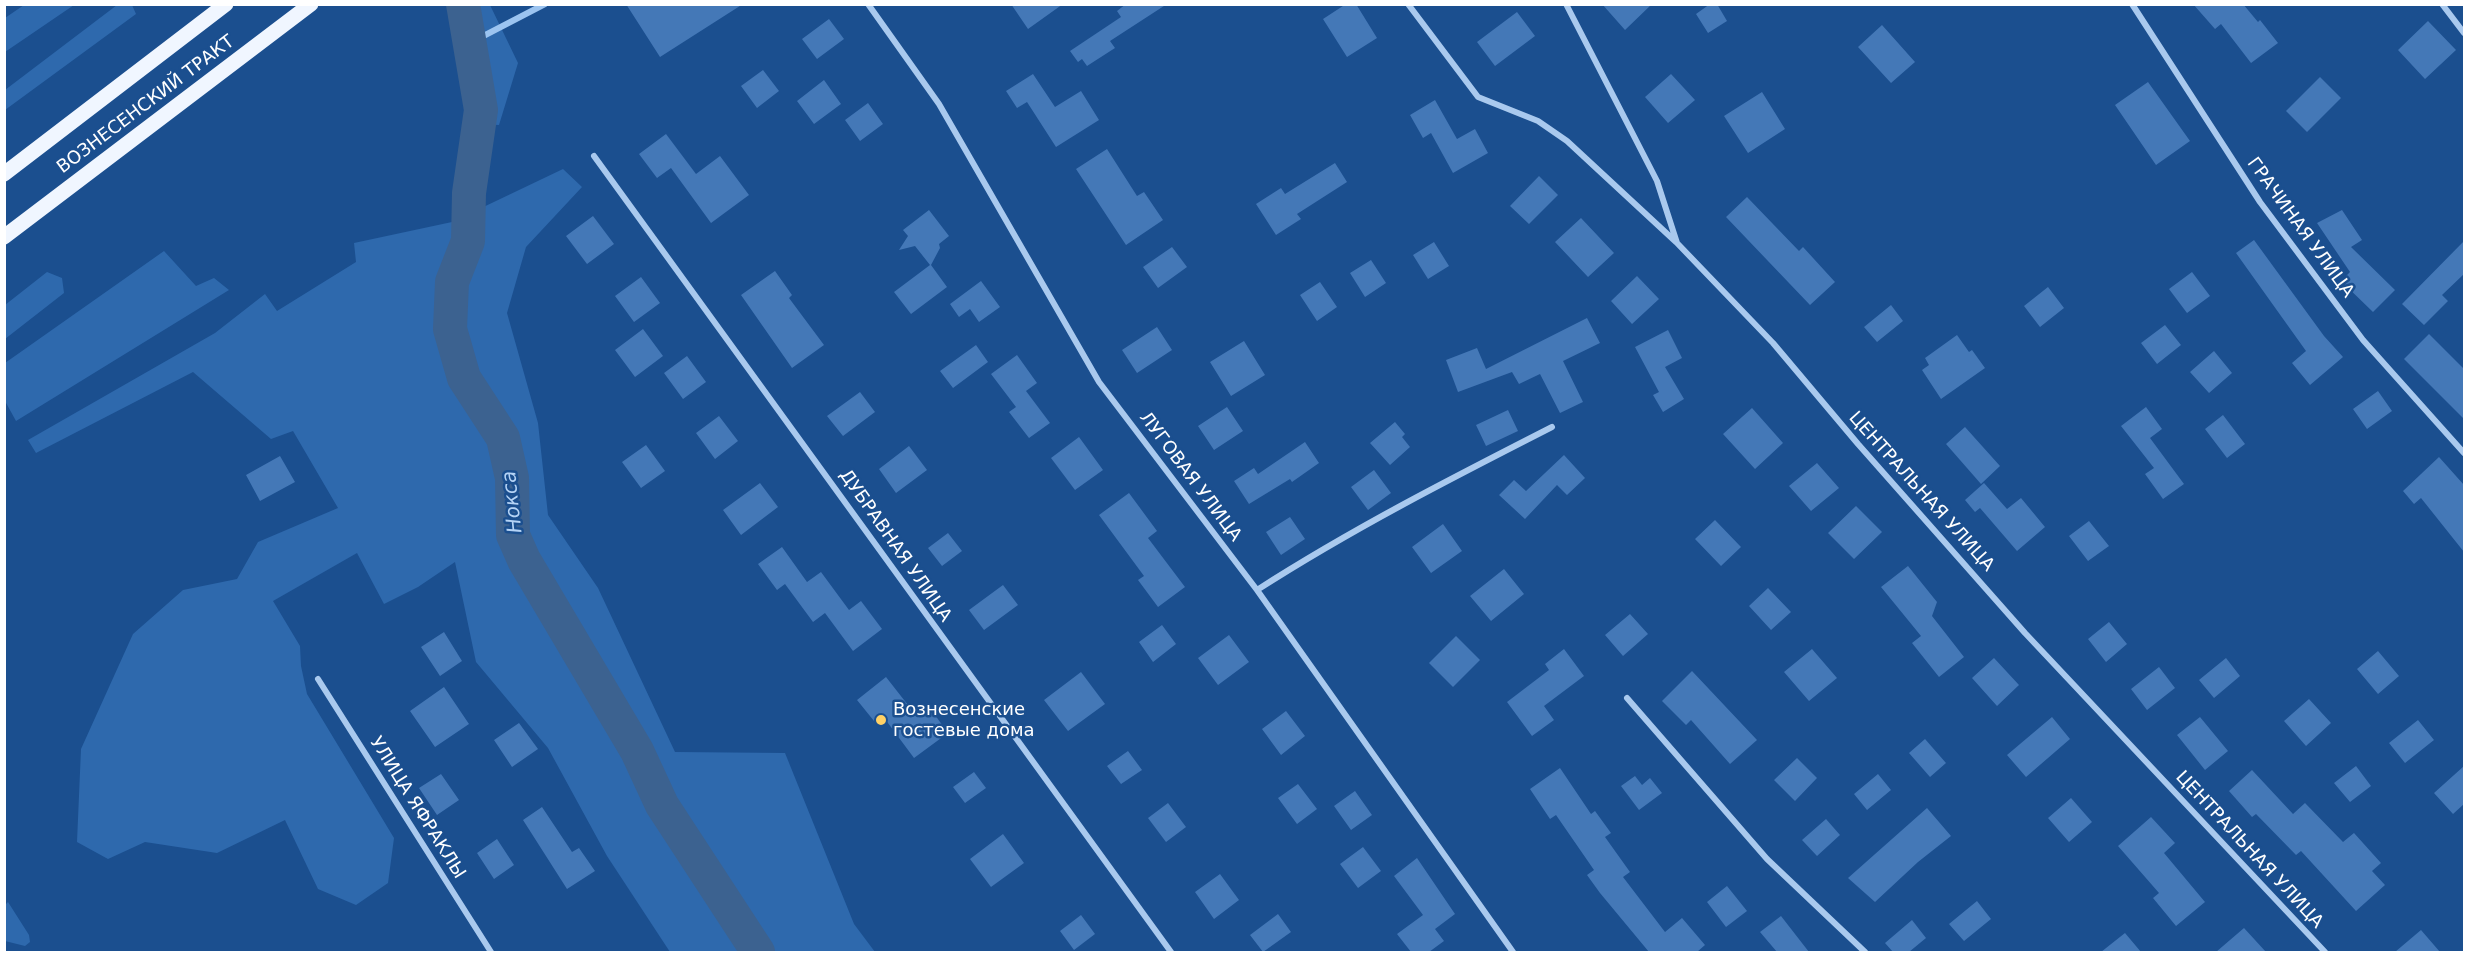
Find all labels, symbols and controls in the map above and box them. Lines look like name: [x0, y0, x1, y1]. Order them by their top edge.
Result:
street label: ВОЗНЕСЕНСКИЙ ТРАКТ: [53, 31, 239, 179]
street label: ГРАЧИНАЯ УЛИЦА: [2242, 154, 2358, 302]
street label: ЛУГОВАЯ УЛИЦА: [1134, 408, 1246, 546]
street label: ЦЕНТРАЛЬНАЯ УЛИЦА: [1844, 408, 1998, 576]
street label: ДУБРАВНАЯ УЛИЦА: [834, 466, 956, 626]
water label: Нокса: [498, 470, 528, 534]
place label: Вознесенские гостевые дома: [893, 699, 1035, 742]
marker: Вознесенские гостевые дома: [874, 713, 888, 727]
street label: УЛИЦА ЯФРАКЛЫ: [365, 733, 469, 883]
street label: ЦЕНТРАЛЬНАЯ УЛИЦА: [2170, 767, 2328, 933]

